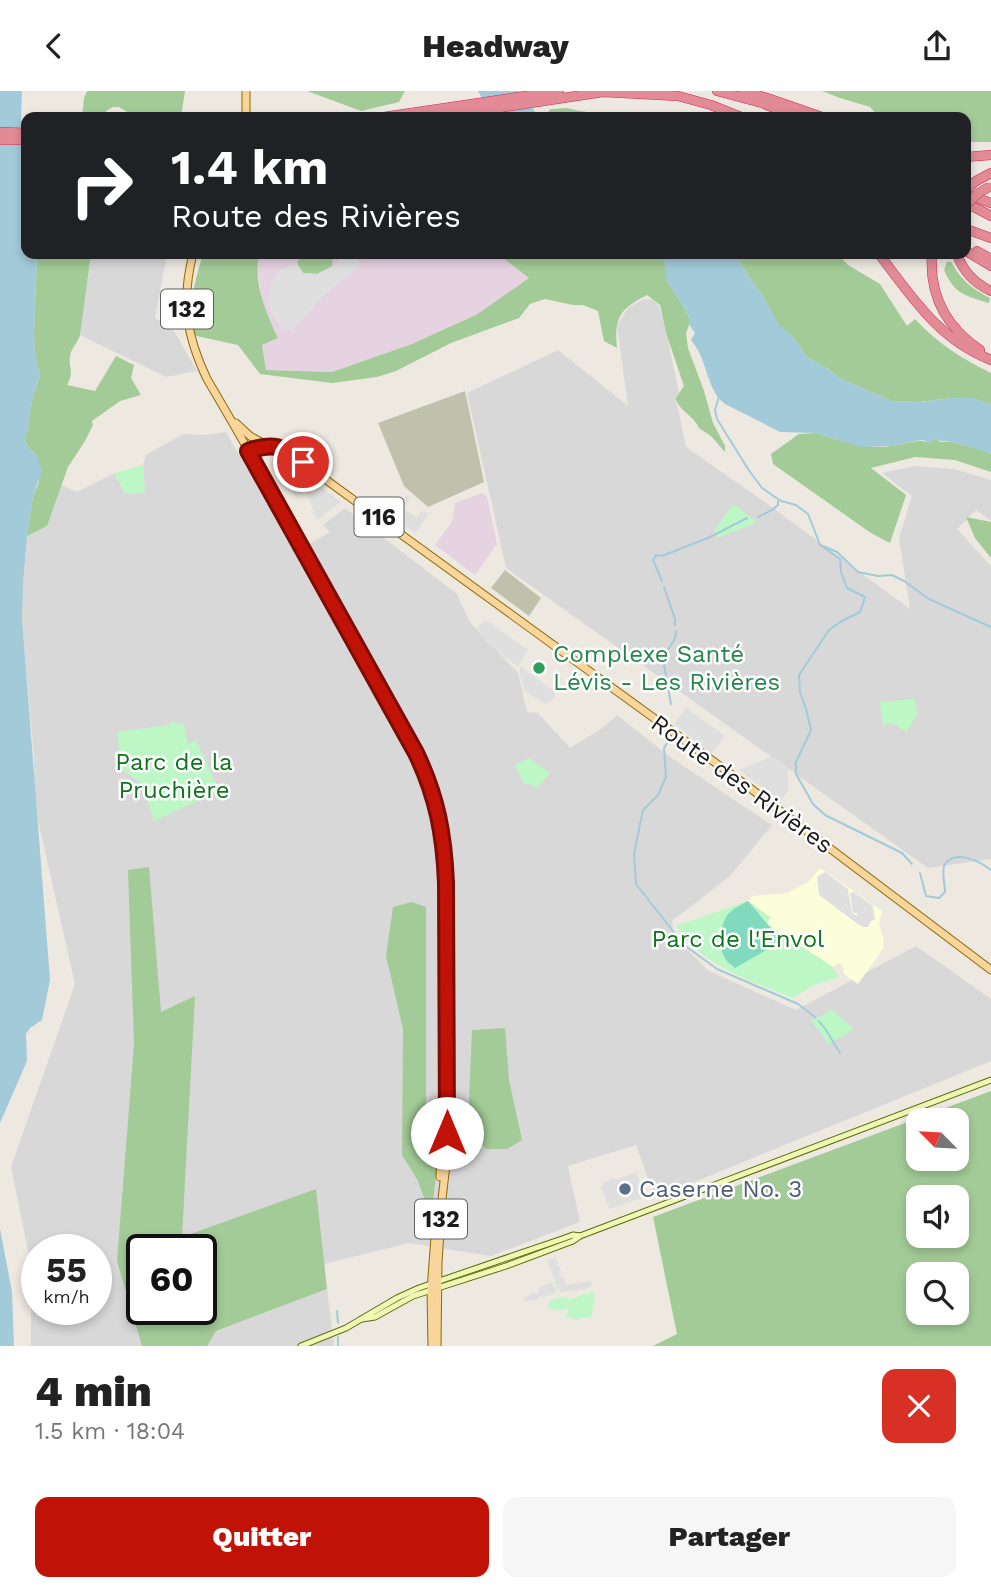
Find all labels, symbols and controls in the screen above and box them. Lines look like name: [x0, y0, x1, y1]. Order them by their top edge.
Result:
icon: back: [35, 27, 73, 65]
text: Headway: [422, 27, 569, 65]
icon: share: [918, 27, 956, 65]
text: 1.4 km: [171, 138, 328, 196]
icon: right: [56, 140, 147, 231]
text: Route des Rivières: [171, 197, 461, 235]
road number: 132: [161, 289, 213, 329]
pin: [273, 432, 333, 492]
icon: arrive: [284, 443, 322, 481]
road number: 116: [354, 497, 404, 537]
place label: Complexe Santé Lévis - Les Rivières: [553, 640, 780, 696]
marker: Complexe Santé Lévis - Les Rivières: [531, 660, 547, 676]
street label: Route des Rivières: [646, 709, 838, 859]
park label: Parc de la Pruchière: [115, 748, 233, 804]
park label: Parc de l'Envol: [652, 925, 825, 953]
position arrow: [410, 1096, 484, 1170]
north arrow: [906, 1108, 970, 1171]
map controls: [906, 1108, 969, 1325]
place label: Caserne No. 3: [639, 1175, 802, 1203]
marker: Caserne No. 3: [617, 1181, 633, 1197]
button: sound: [906, 1185, 969, 1248]
road number: 132: [415, 1199, 467, 1239]
speed limit sign: 60: [126, 1234, 217, 1325]
text: 55: [46, 1249, 87, 1291]
button: search: [906, 1262, 969, 1325]
text: km/h: [43, 1286, 90, 1307]
text: 4 min: [35, 1367, 152, 1416]
button: close: [882, 1369, 956, 1443]
text: 1.5 km · 18:04: [35, 1418, 185, 1445]
button: Quitter: [35, 1497, 489, 1577]
button: Partager: [503, 1497, 956, 1577]

